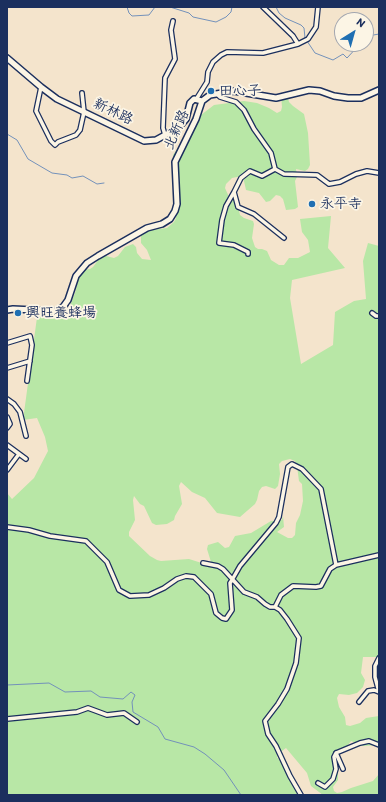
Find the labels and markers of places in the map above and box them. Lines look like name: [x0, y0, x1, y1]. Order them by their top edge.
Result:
place label: 田心子: [219, 83, 261, 99]
marker: 田心子: [206, 86, 216, 96]
place label: 永平寺: [320, 196, 362, 212]
marker: 永平寺: [307, 199, 317, 209]
place label: 興旺養蜂場: [26, 305, 96, 321]
marker: 興旺養蜂場: [13, 308, 23, 318]

